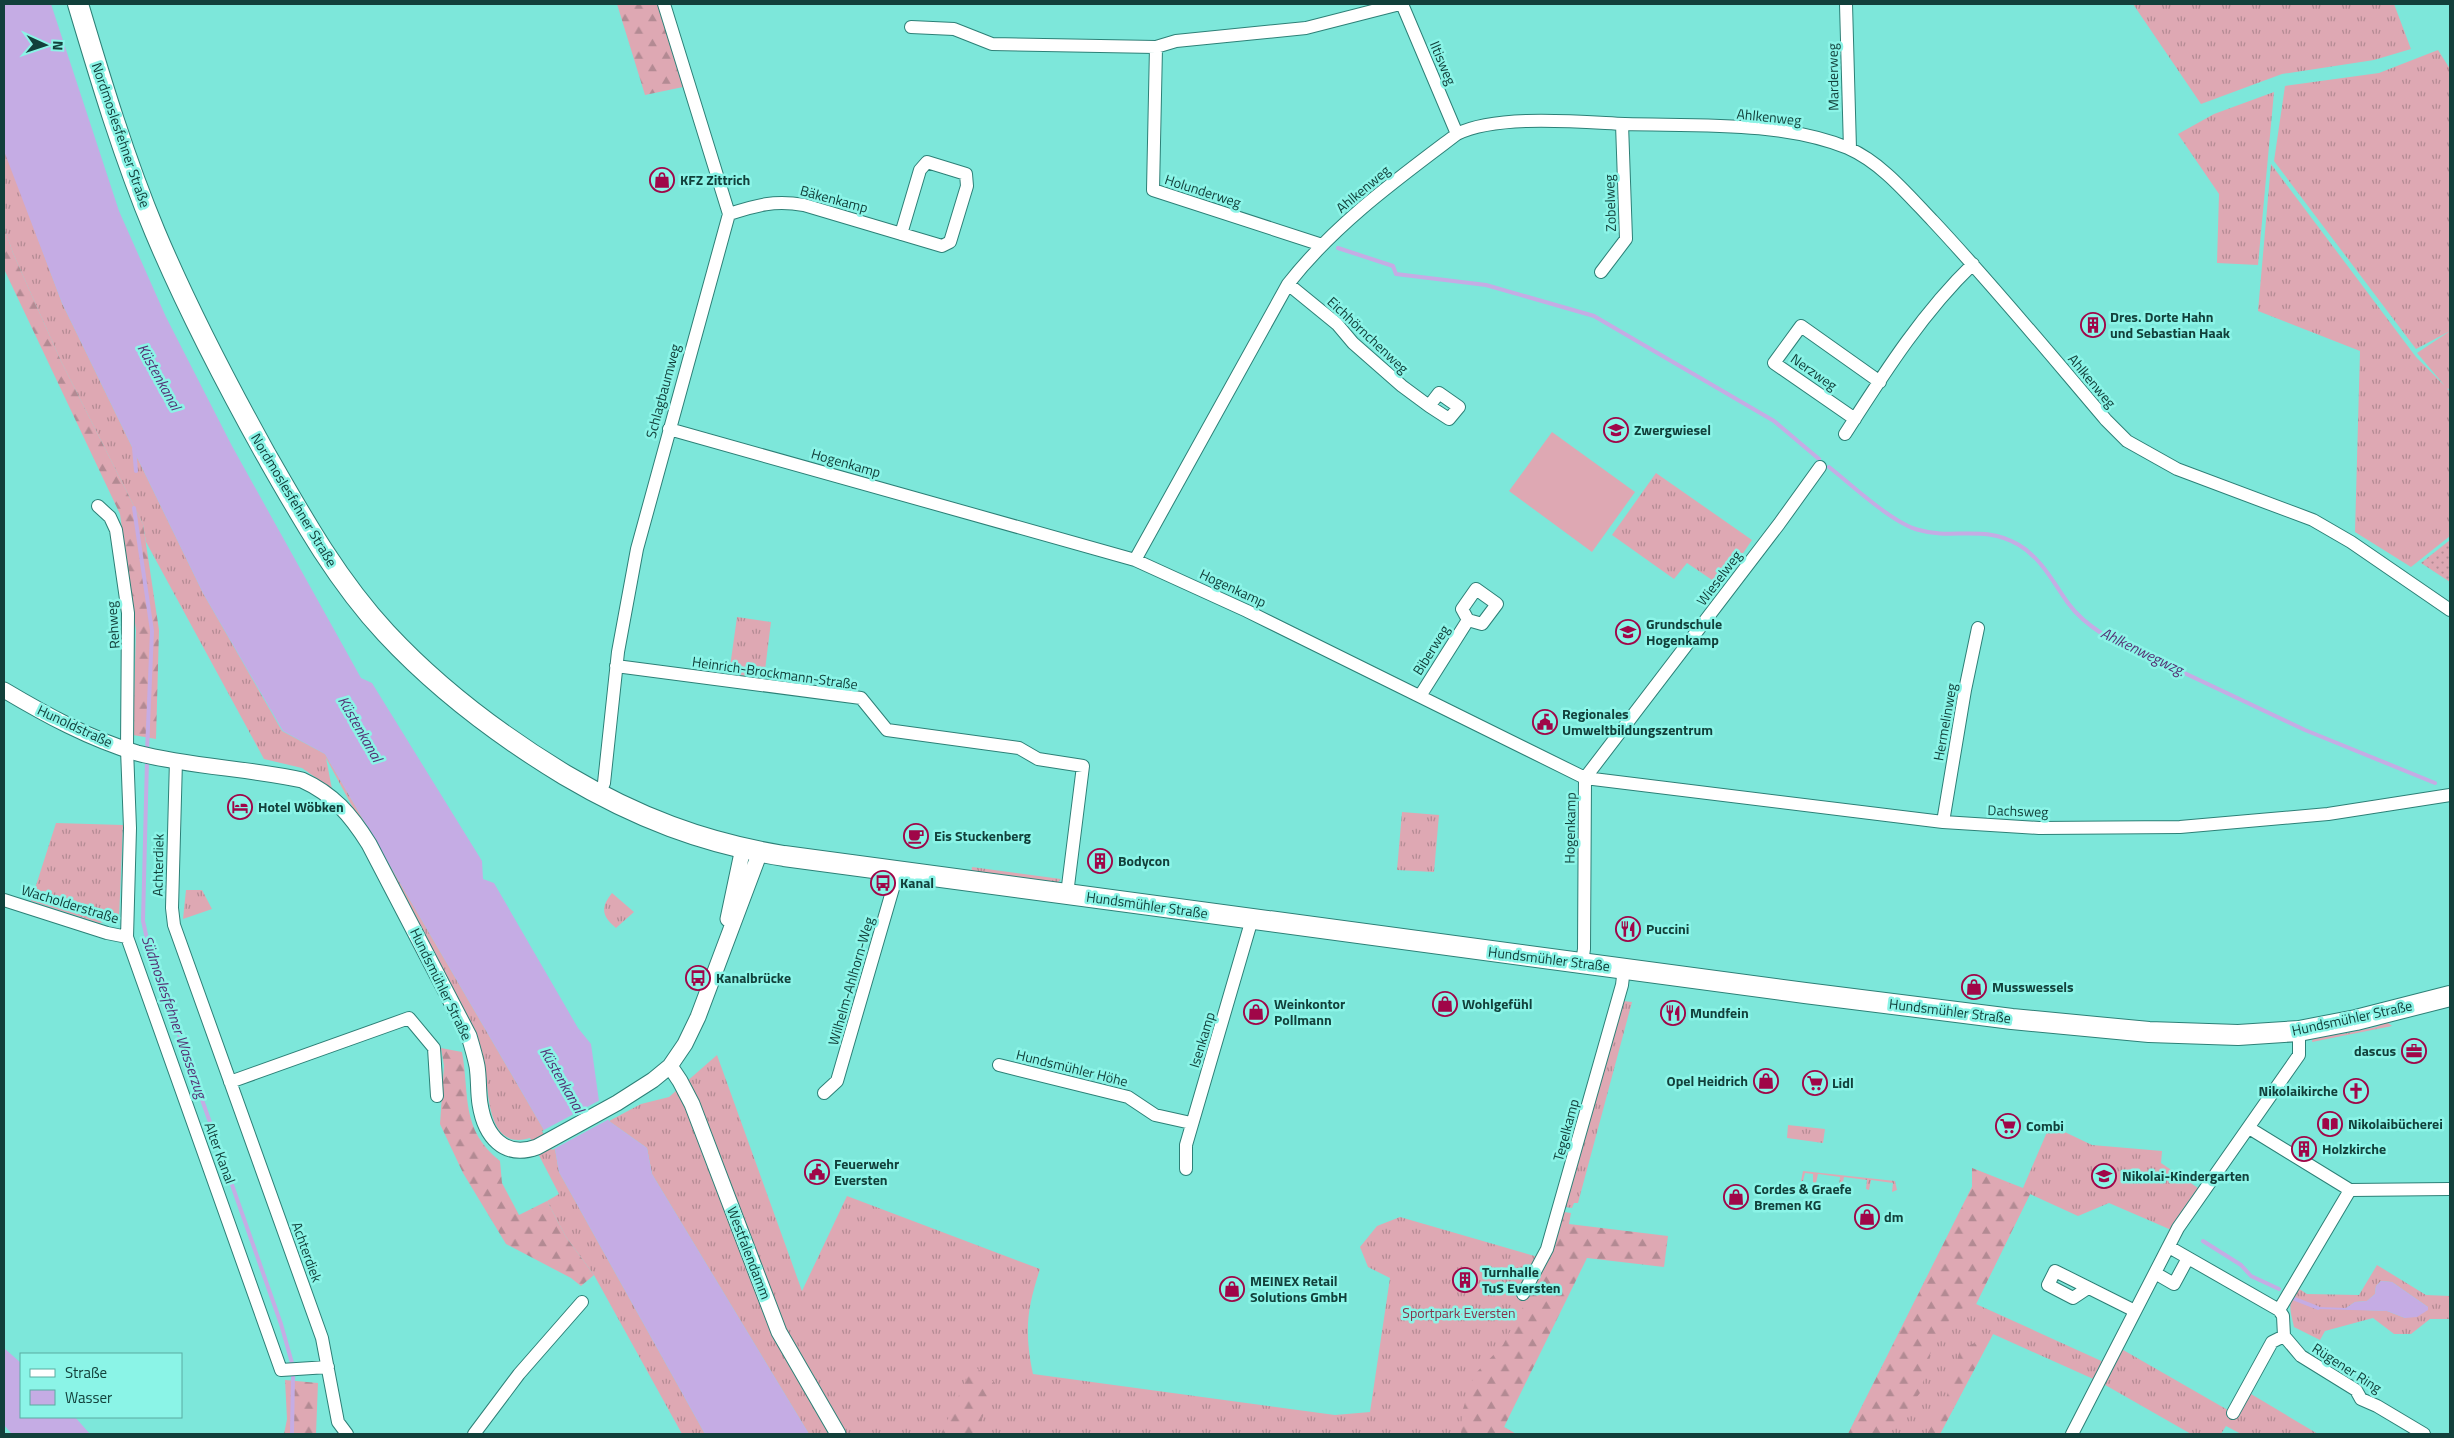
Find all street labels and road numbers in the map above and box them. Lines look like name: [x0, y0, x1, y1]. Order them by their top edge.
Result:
street label: Iltisweg: [1425, 38, 1462, 88]
street label: Marderweg: [1821, 43, 1844, 111]
street label: Nordmoslesfehner Straße: [87, 59, 156, 210]
street label: Ahlkenweg: [1736, 103, 1802, 130]
street label: Ahlkenweg: [1331, 160, 1394, 218]
street label: Holunderweg: [1162, 168, 1244, 213]
street label: Zobelweg: [1598, 174, 1621, 232]
street label: Bäkenkamp: [798, 179, 870, 218]
street label: Eichhörnchenweg: [1323, 291, 1414, 378]
street label: Schlagbaumweg: [640, 341, 685, 440]
street label: Nerzweg: [1787, 348, 1842, 395]
street label: Ahlkenweg: [2063, 349, 2121, 412]
street label: Nordmoslesfehner Straße: [246, 429, 343, 570]
street label: Hogenkamp: [809, 443, 883, 482]
street label: Wieselweg: [1691, 546, 1746, 610]
street label: Hogenkamp: [1196, 563, 1270, 612]
street label: Rehweg: [100, 600, 125, 650]
street label: Biberweg: [1407, 620, 1454, 679]
street label: Heinrich-Brockmann-Straße: [691, 650, 859, 695]
street label: Hermelinweg: [1927, 681, 1962, 762]
street label: Hunoldstraße: [34, 699, 116, 752]
street label: Hogenkamp: [1558, 792, 1581, 864]
street label: Dachsweg: [1987, 799, 2049, 822]
street label: Achterdiek: [146, 833, 169, 897]
street label: Wacholderstraße: [19, 879, 122, 928]
street label: Hundsmühler Straße: [1085, 886, 1209, 923]
street label: Wilhelm-Ahlhorn-Weg: [822, 914, 879, 1048]
street label: Hundsmühler Straße: [405, 924, 478, 1043]
street label: Hundsmühler Straße: [1487, 941, 1611, 976]
street label: Hundsmühler Straße: [1888, 993, 2012, 1028]
street label: Hundsmühler Straße: [2290, 995, 2414, 1041]
street label: Isenkamp: [1183, 1009, 1220, 1070]
street label: Hundsmühler Höhe: [1014, 1043, 1130, 1092]
street label: Tegelkamp: [1547, 1097, 1584, 1163]
street label: Alter Kanal: [200, 1119, 241, 1187]
street label: Westfalendamm: [722, 1203, 777, 1302]
street label: Achterdiek: [287, 1219, 328, 1285]
street label: Rügener Ring: [2308, 1337, 2386, 1398]

